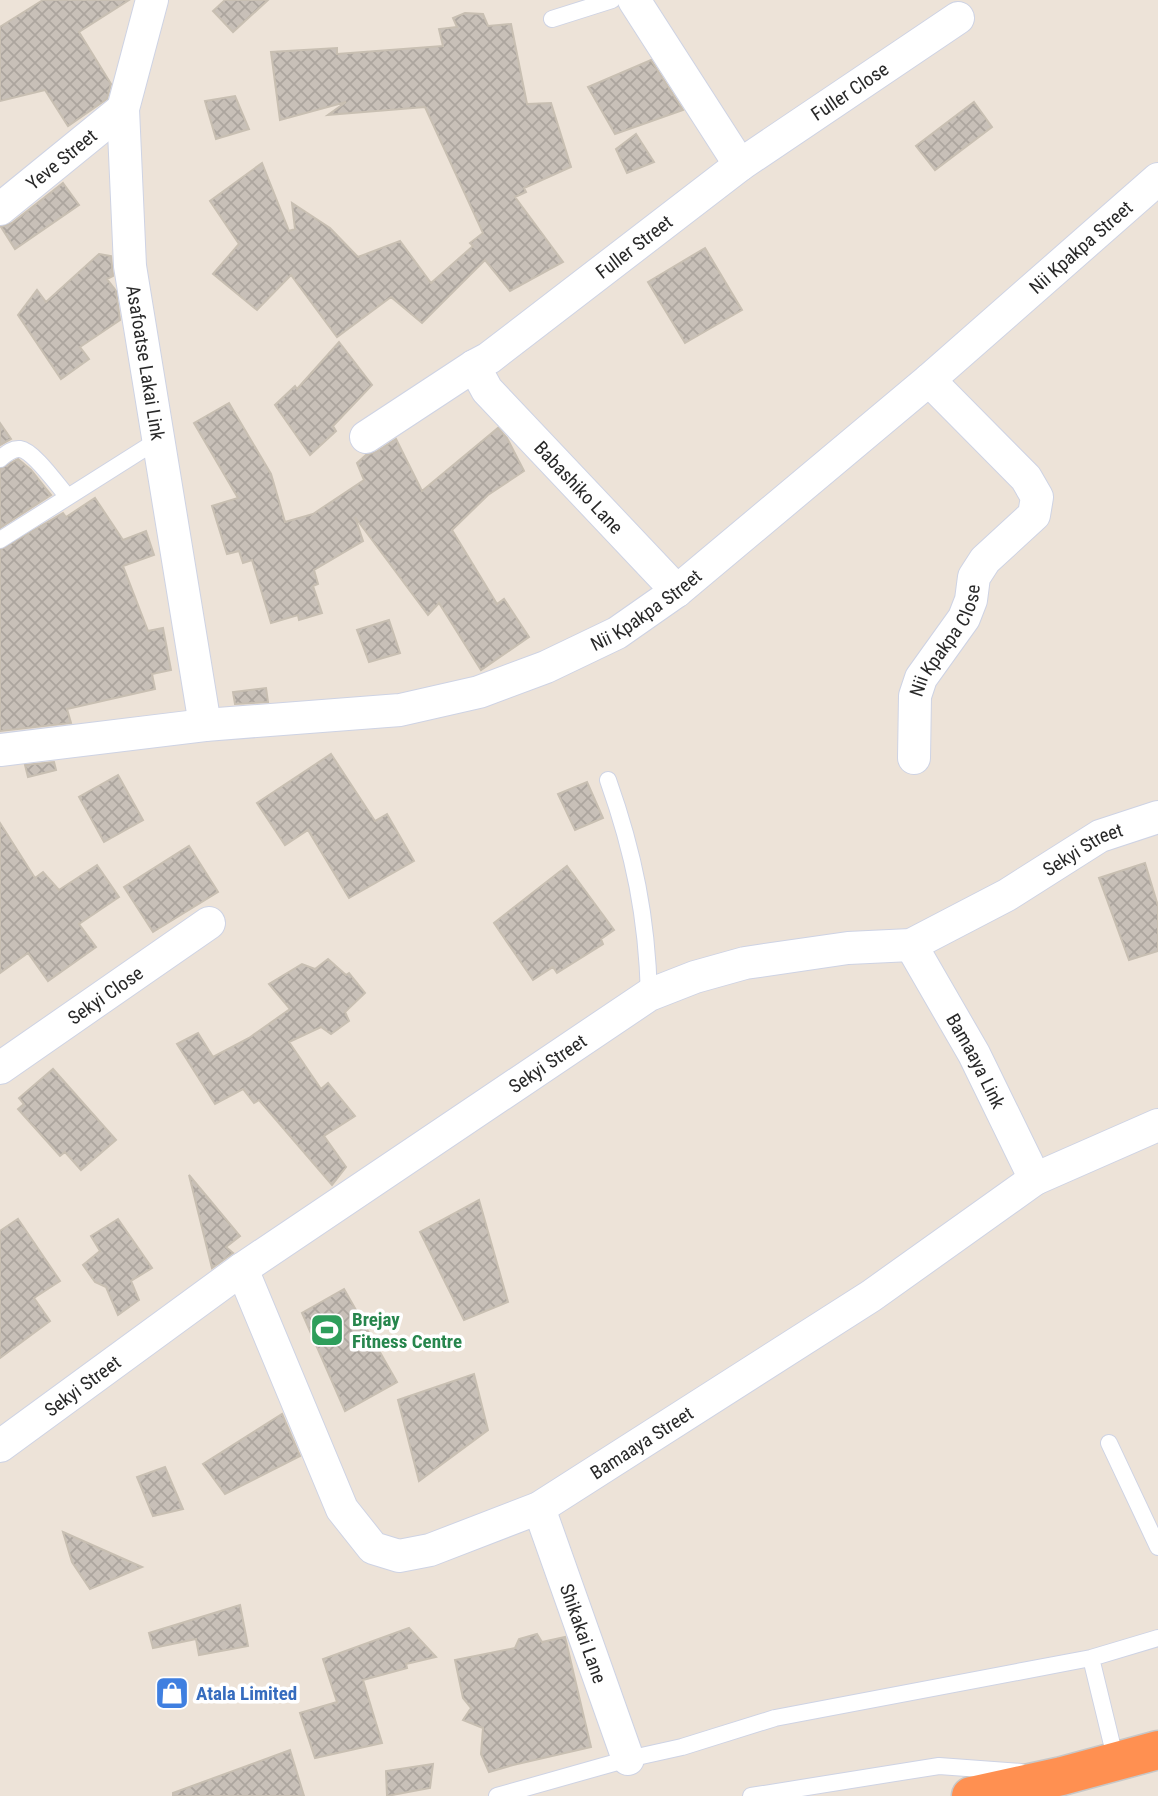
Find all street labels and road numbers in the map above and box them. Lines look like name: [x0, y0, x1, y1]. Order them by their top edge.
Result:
street label: Fuller Close: [807, 57, 893, 125]
street label: Yeve Street: [21, 124, 101, 195]
street label: Nii Kpakpa Street: [1024, 196, 1137, 298]
street label: Fuller Street: [591, 210, 677, 283]
street label: Asafoatse Lakai Link: [122, 284, 170, 442]
street label: Babashiko Lane: [530, 436, 628, 538]
street label: Nii Kpakpa Street: [587, 564, 706, 656]
street label: Nii Kpakpa Close: [904, 583, 984, 699]
street label: Sekyi Street: [1038, 818, 1125, 881]
street label: Sekyi Close: [63, 961, 147, 1029]
street label: Bamaaya Link: [941, 1009, 1011, 1113]
street label: Sekyi Street: [504, 1029, 591, 1098]
street label: Sekyi Street: [40, 1350, 125, 1421]
street label: Bamaaya Street: [586, 1401, 697, 1484]
street label: Shikakai Lane: [555, 1581, 612, 1686]

